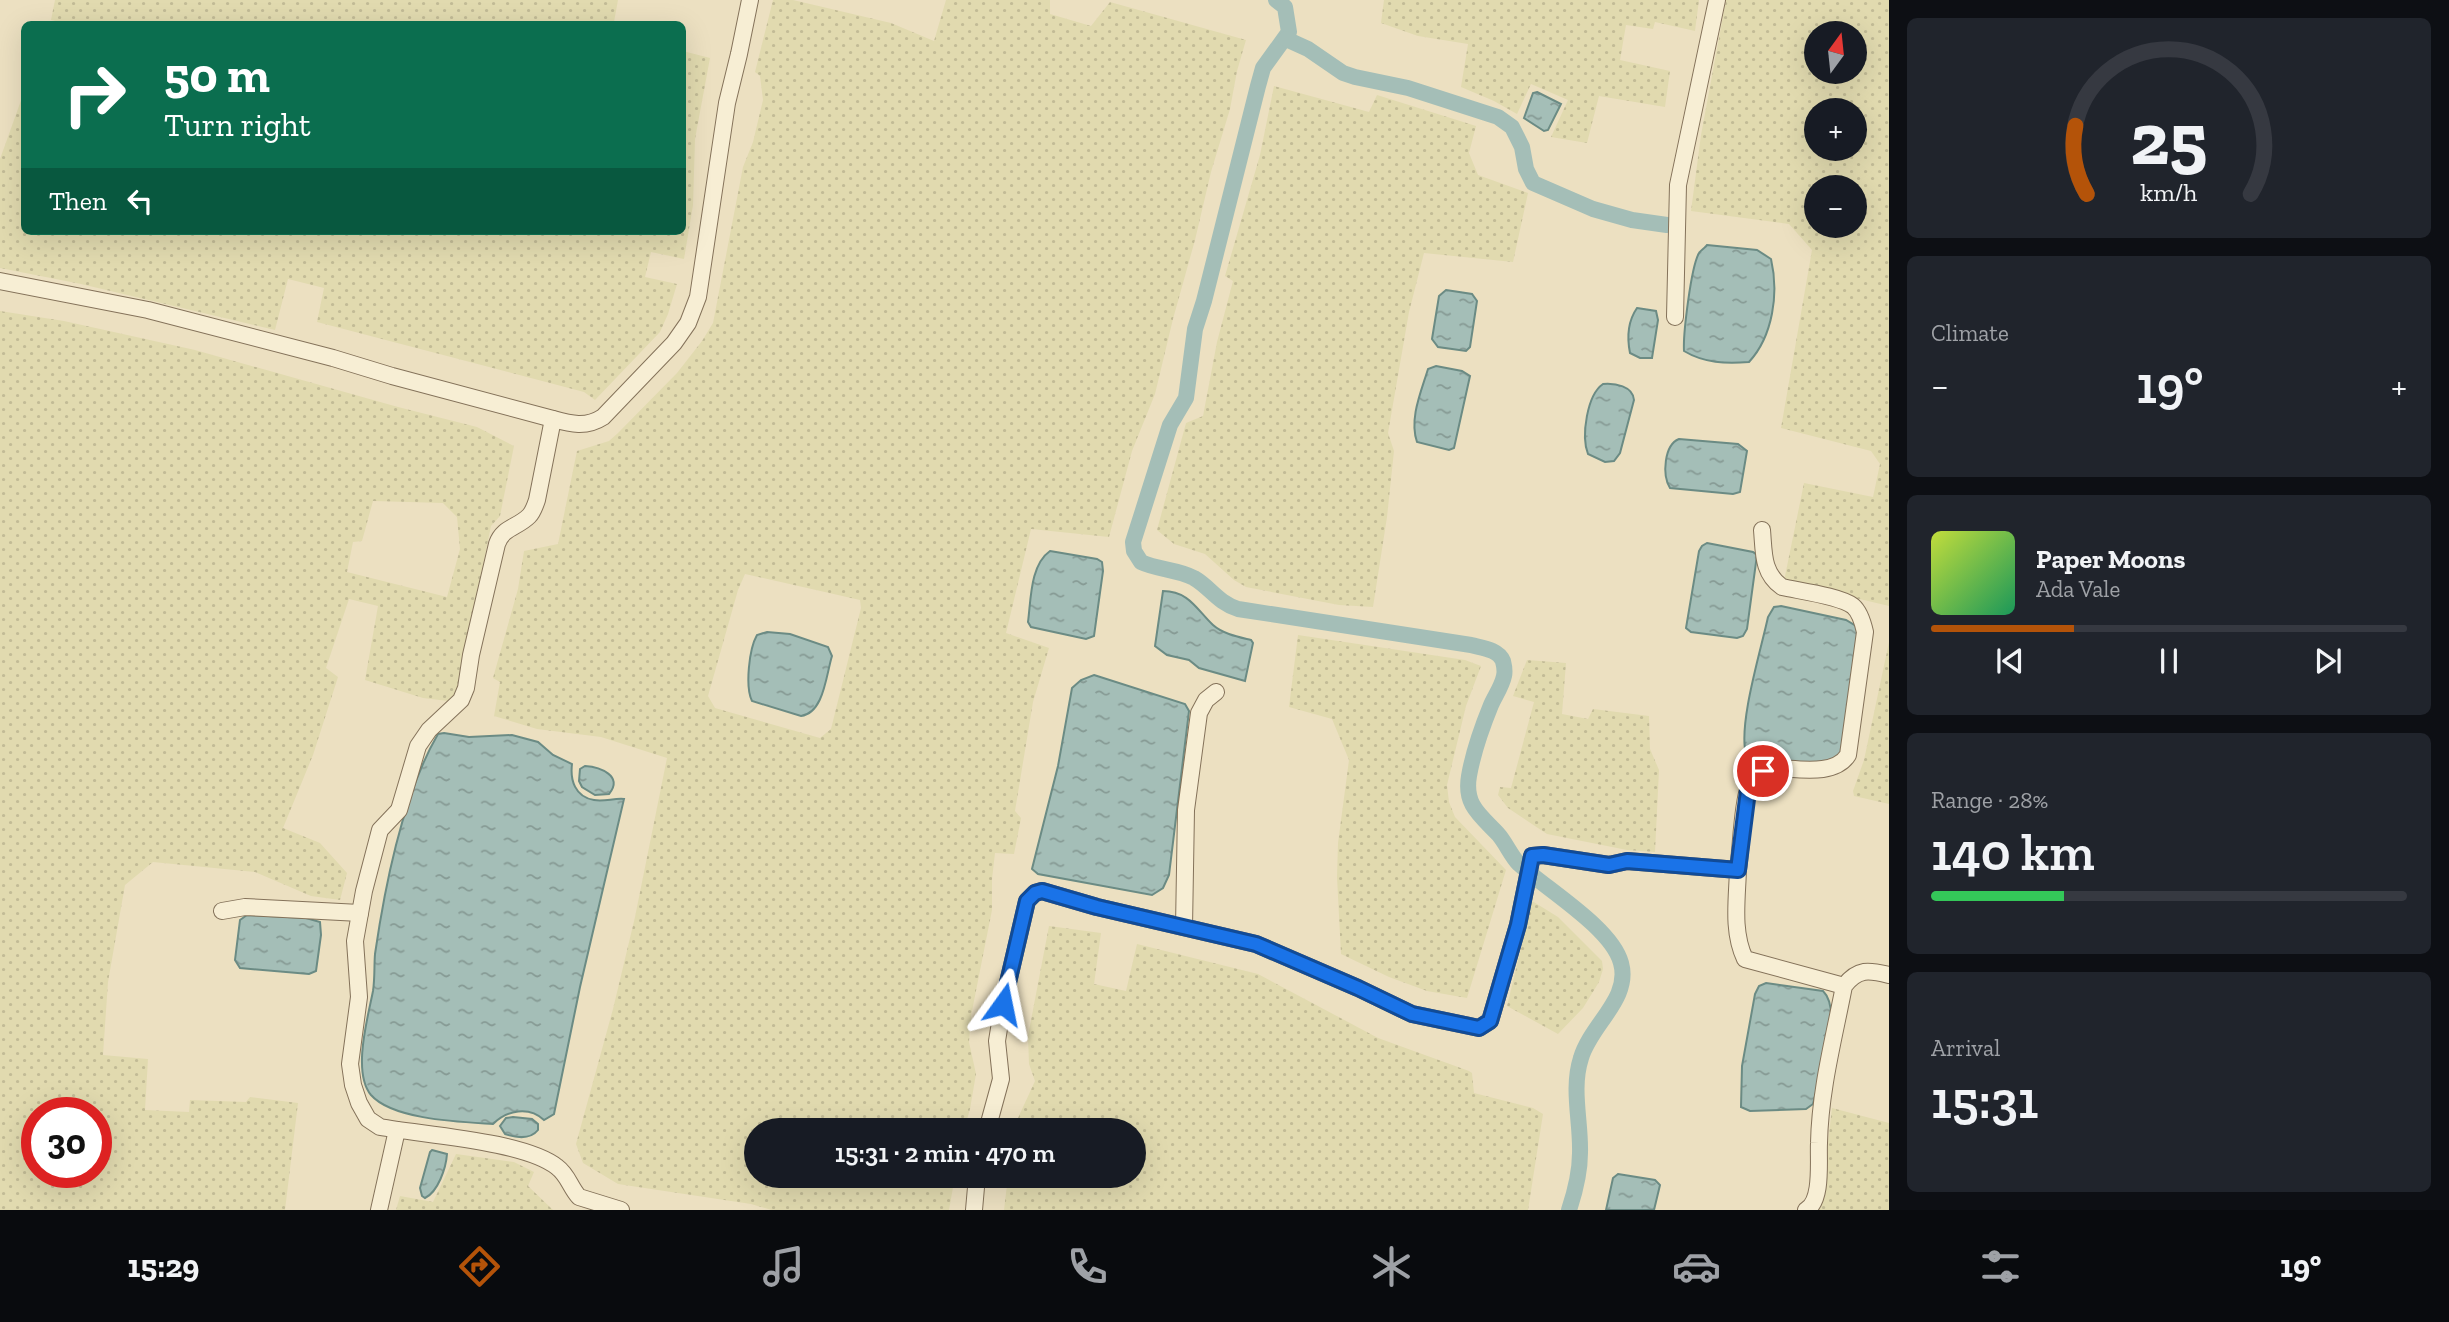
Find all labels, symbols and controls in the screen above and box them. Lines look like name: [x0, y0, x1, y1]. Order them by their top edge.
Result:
north arrow: [1804, 21, 1867, 84]
map controls: [1804, 21, 1867, 238]
text: 50 m: [164, 46, 270, 105]
icon: right: [49, 49, 140, 140]
text: 25: [2130, 96, 2208, 184]
button: +: [1804, 98, 1867, 161]
text: Turn right: [164, 106, 311, 144]
button: −: [1804, 175, 1867, 238]
text: km/h: [2140, 177, 2198, 207]
icon: left: [121, 182, 159, 220]
text: Then: [49, 185, 107, 217]
text: Climate: [1931, 319, 2009, 347]
text: 19°: [2136, 354, 2204, 416]
text: −: [1931, 363, 1949, 409]
text: +: [2391, 363, 2407, 409]
text: Paper Moons: [2036, 543, 2185, 575]
text: Ada Vale: [2036, 575, 2120, 603]
icon: previous: [1991, 642, 2029, 680]
icon: pause: [2150, 642, 2188, 680]
icon: next: [2309, 642, 2347, 680]
pin: [1733, 741, 1793, 801]
icon: arrive: [1744, 752, 1782, 790]
text: Range · 28%: [1931, 786, 2048, 814]
text: 140 km: [1931, 821, 2095, 883]
position arrow: [966, 967, 1040, 1041]
text: Arrival: [1931, 1034, 2000, 1062]
text: 15:31: [1931, 1069, 2038, 1131]
speed limit sign: 30: [21, 1097, 112, 1188]
text: 15:31 · 2 min · 470 m: [835, 1137, 1055, 1169]
icon: directions: [455, 1242, 504, 1291]
icon: music: [759, 1242, 808, 1291]
icon: phone: [1063, 1242, 1112, 1291]
icon: climate: [1367, 1242, 1416, 1291]
icon: car: [1672, 1242, 1721, 1291]
icon: filters: [1976, 1242, 2025, 1291]
text: 15:29: [128, 1247, 199, 1285]
text: 19°: [2280, 1247, 2321, 1285]

